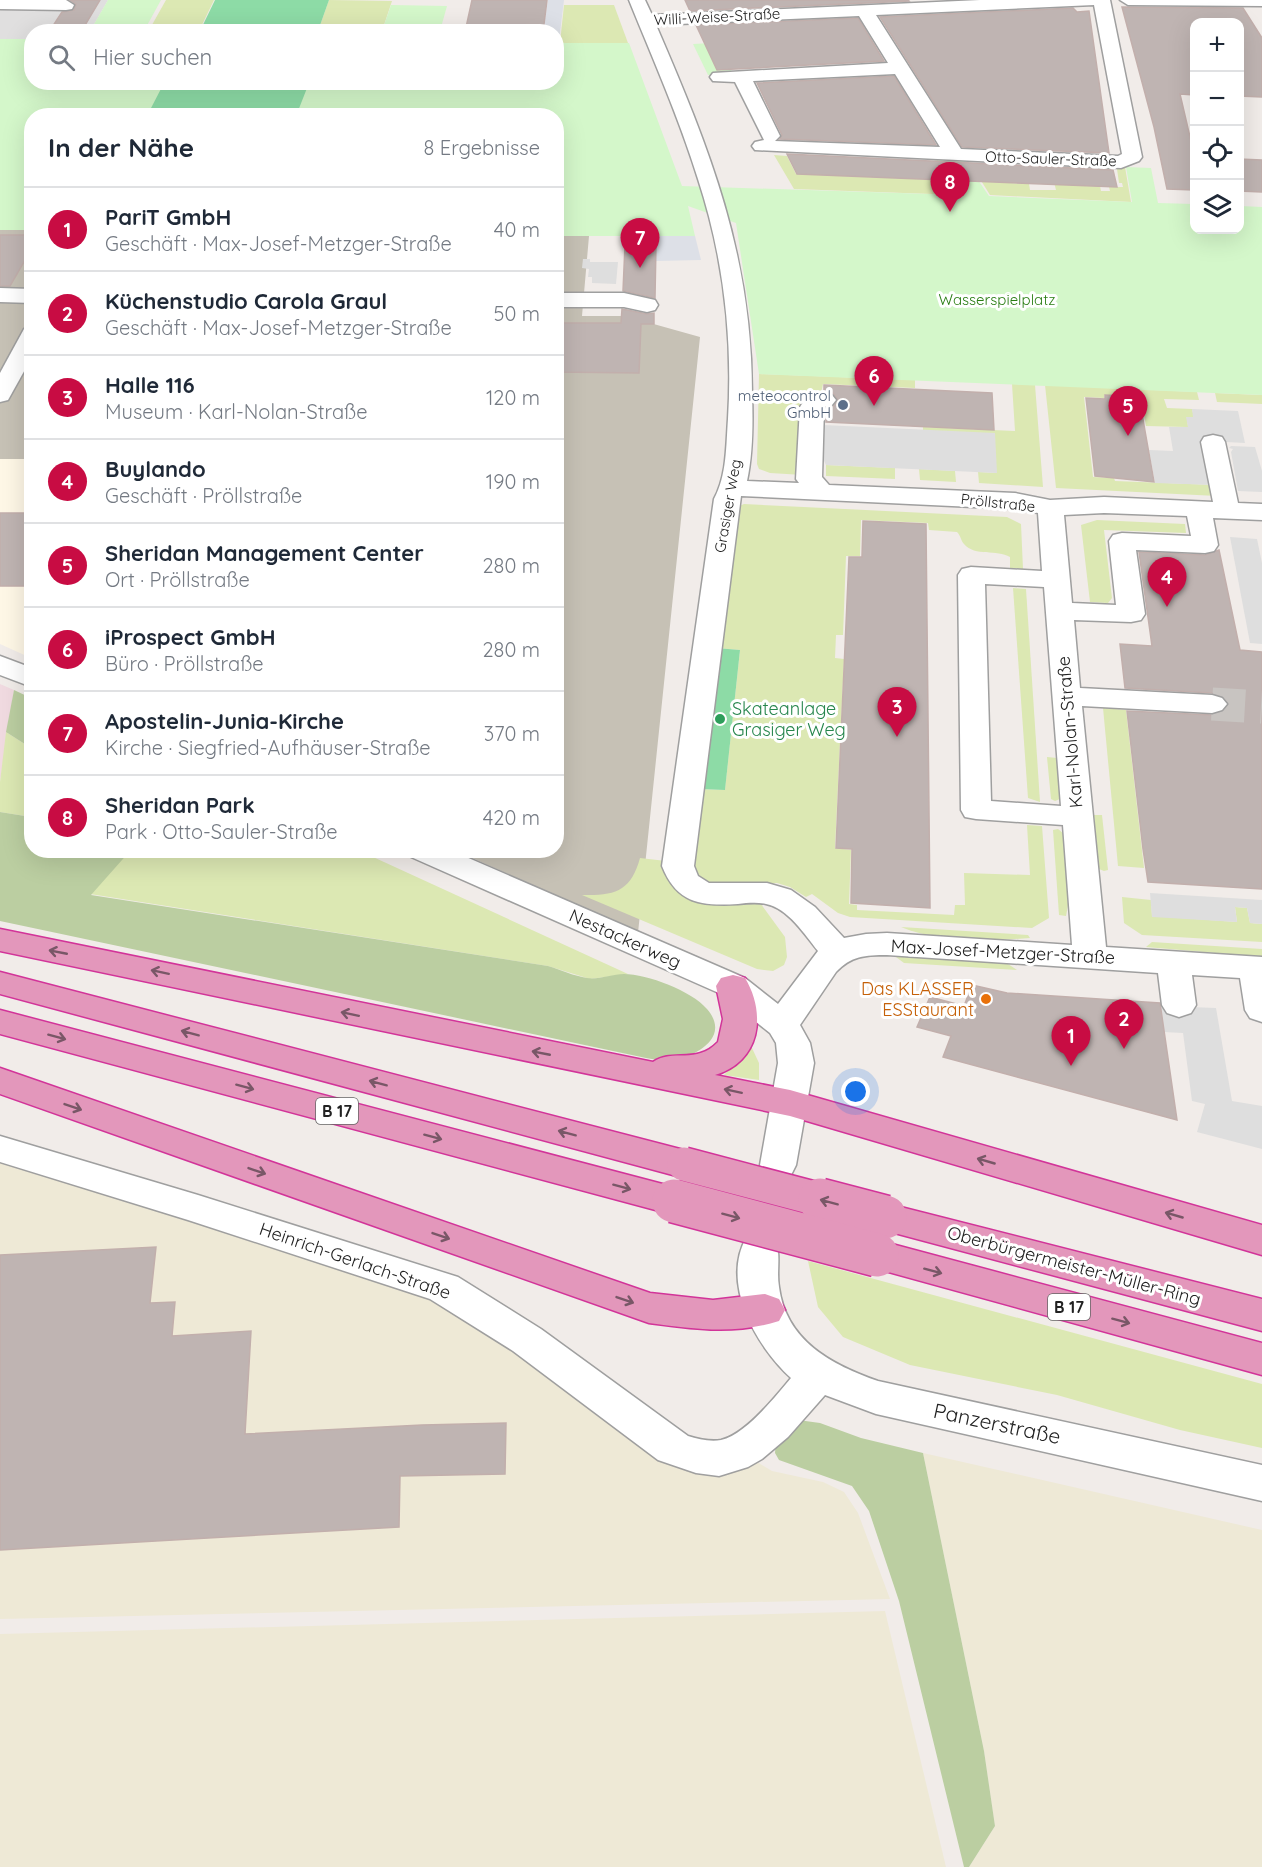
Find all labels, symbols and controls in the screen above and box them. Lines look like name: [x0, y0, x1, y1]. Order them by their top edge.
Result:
street label: Willi-Weise-Straße: [653, 4, 781, 29]
map controls: [1190, 18, 1244, 234]
button: +: [1190, 18, 1244, 72]
search box: [24, 24, 564, 90]
icon: search: [45, 41, 78, 74]
text: Hier suchen: [93, 43, 212, 71]
button: −: [1190, 72, 1244, 126]
button: locate: [1190, 126, 1244, 180]
text: In der Nähe: [48, 131, 194, 164]
text: 8 Ergebnisse: [424, 135, 540, 160]
street label: Otto-Sauler-Straße: [985, 147, 1117, 170]
pin: 8: [930, 162, 970, 212]
button: layers: [1190, 180, 1244, 234]
text: PariT GmbH: [105, 203, 231, 231]
text: 1: [64, 217, 71, 242]
text: 40 m: [494, 217, 540, 242]
pin: 7: [620, 218, 660, 268]
text: Geschäft · Max-Josef-Metzger-Straße: [105, 231, 452, 256]
text: Küchenstudio Carola Graul: [105, 287, 387, 315]
park label: Wasserspielplatz: [939, 290, 1055, 309]
text: 2: [62, 301, 73, 326]
text: 50 m: [494, 301, 540, 326]
text: Geschäft · Max-Josef-Metzger-Straße: [105, 315, 452, 340]
pin: 6: [854, 356, 894, 406]
text: Halle 116: [105, 371, 195, 399]
text: 3: [62, 385, 73, 410]
text: 120 m: [486, 385, 540, 410]
place label: meteocontrol GmbH: [738, 386, 831, 422]
pin: 5: [1108, 386, 1148, 436]
marker: meteocontrol GmbH: [836, 398, 850, 412]
text: Museum · Karl-Nolan-Straße: [105, 399, 368, 424]
text: Buylando: [105, 455, 206, 483]
street label: Grasiger Weg: [710, 458, 745, 554]
text: 4: [62, 469, 73, 494]
text: 190 m: [486, 469, 540, 494]
text: Geschäft · Pröllstraße: [105, 483, 302, 508]
street label: Pröllstraße: [960, 489, 1036, 516]
text: Sheridan Management Center: [105, 539, 424, 567]
text: 5: [62, 553, 73, 578]
text: 280 m: [483, 553, 540, 578]
pin: 4: [1148, 558, 1186, 607]
text: Ort · Pröllstraße: [105, 567, 250, 592]
text: iProspect GmbH: [105, 623, 275, 651]
text: 6: [62, 637, 73, 662]
text: 280 m: [483, 637, 540, 662]
text: Büro · Pröllstraße: [105, 651, 264, 676]
street label: Karl-Nolan-Straße: [1051, 655, 1088, 809]
pin: 3: [878, 688, 916, 737]
place label: Skateanlage Grasiger Weg: [732, 697, 846, 741]
text: Apostelin-Junia-Kirche: [105, 707, 344, 735]
marker: Skateanlage Grasiger Weg: [713, 712, 727, 726]
text: 7: [62, 721, 73, 746]
text: 370 m: [484, 721, 540, 746]
text: Kirche · Siegfried-Aufhäuser-Straße: [105, 735, 431, 760]
text: Sheridan Park: [105, 791, 255, 819]
text: 8: [62, 805, 73, 830]
text: 420 m: [483, 805, 540, 830]
text: Park · Otto-Sauler-Straße: [105, 819, 338, 844]
street label: Nestackerweg: [566, 904, 685, 973]
street label: Max-Josef-Metzger-Straße: [890, 934, 1116, 969]
one-way arrow: [49, 946, 69, 957]
one-way arrow: [151, 966, 170, 978]
place label: Das KLASSER ESStaurant: [861, 977, 974, 1021]
marker: Das KLASSER ESStaurant: [979, 992, 993, 1006]
pin: 2: [1104, 1000, 1144, 1049]
one-way arrow: [341, 1007, 360, 1019]
pin: 1: [1052, 1016, 1090, 1066]
one-way arrow: [181, 1027, 200, 1038]
one-way arrow: [47, 1031, 66, 1043]
one-way arrow: [532, 1047, 552, 1058]
one-way arrow: [369, 1076, 388, 1088]
your location: [841, 1077, 870, 1106]
one-way arrow: [235, 1081, 254, 1093]
one-way arrow: [723, 1085, 742, 1097]
road number: B 17: [316, 1098, 358, 1124]
one-way arrow: [63, 1102, 82, 1113]
one-way arrow: [558, 1126, 577, 1138]
one-way arrow: [424, 1131, 443, 1143]
one-way arrow: [977, 1155, 996, 1167]
one-way arrow: [247, 1167, 266, 1178]
one-way arrow: [612, 1181, 631, 1193]
one-way arrow: [820, 1195, 839, 1207]
one-way arrow: [1165, 1209, 1184, 1220]
one-way arrow: [721, 1211, 740, 1222]
street label: Heinrich-Gerlach-Straße: [256, 1217, 454, 1304]
street label: Oberbürgermeister-Müller-Ring: [945, 1221, 1203, 1310]
one-way arrow: [431, 1231, 450, 1242]
one-way arrow: [923, 1265, 942, 1277]
road number: B 17: [1048, 1294, 1090, 1320]
one-way arrow: [615, 1295, 634, 1306]
one-way arrow: [1112, 1316, 1131, 1327]
street label: Panzerstraße: [931, 1397, 1063, 1449]

